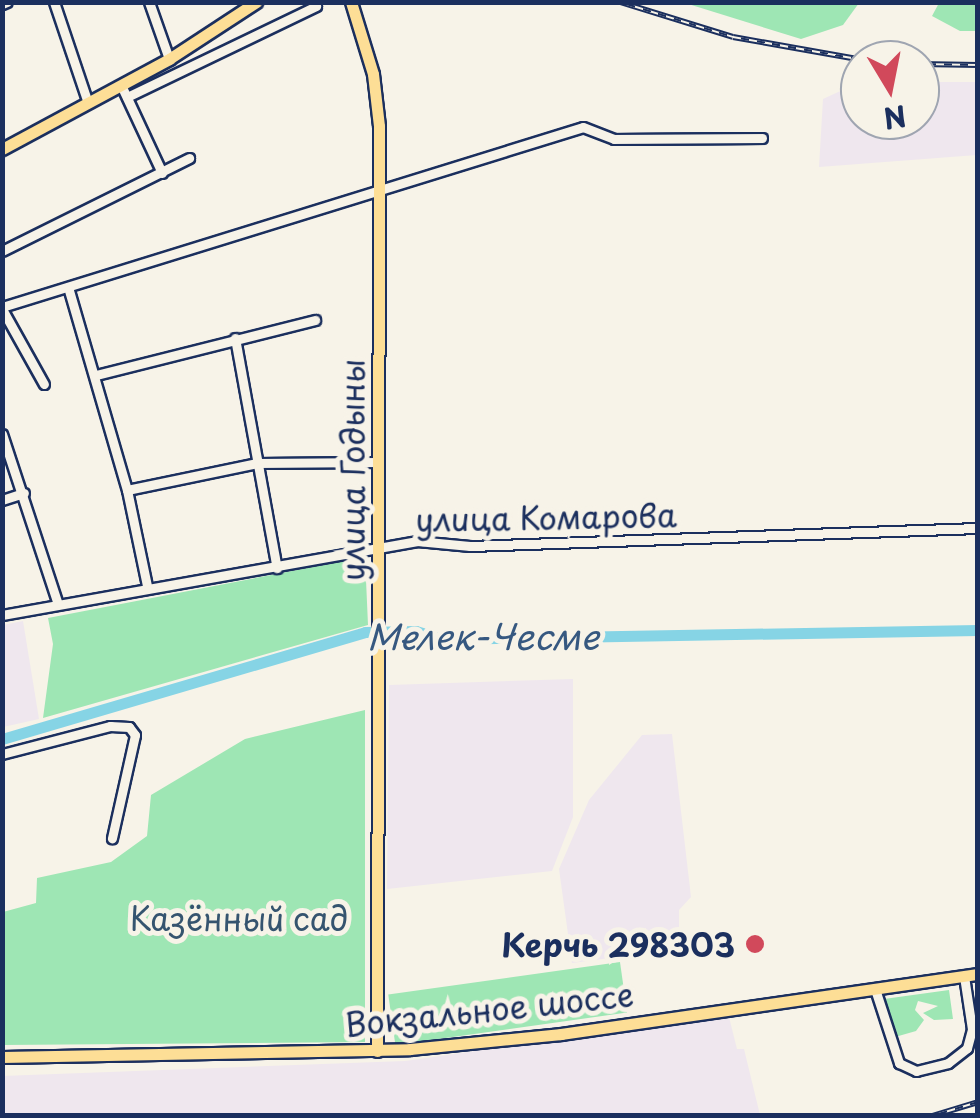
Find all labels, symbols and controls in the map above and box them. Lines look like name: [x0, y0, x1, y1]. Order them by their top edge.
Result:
north arrow: [840, 40, 940, 140]
text: N: [880, 95, 910, 141]
street label: улица Годыны: [333, 358, 371, 582]
street label: улица Комарова: [414, 496, 678, 538]
water label: Мелек-Чесме: [367, 615, 599, 657]
park label: Казённый сад: [129, 899, 349, 937]
place label: Керчь 298303: [500, 925, 735, 963]
marker: Керчь 298303: [744, 933, 766, 955]
street label: Вокзальное шоссе: [342, 975, 636, 1043]

